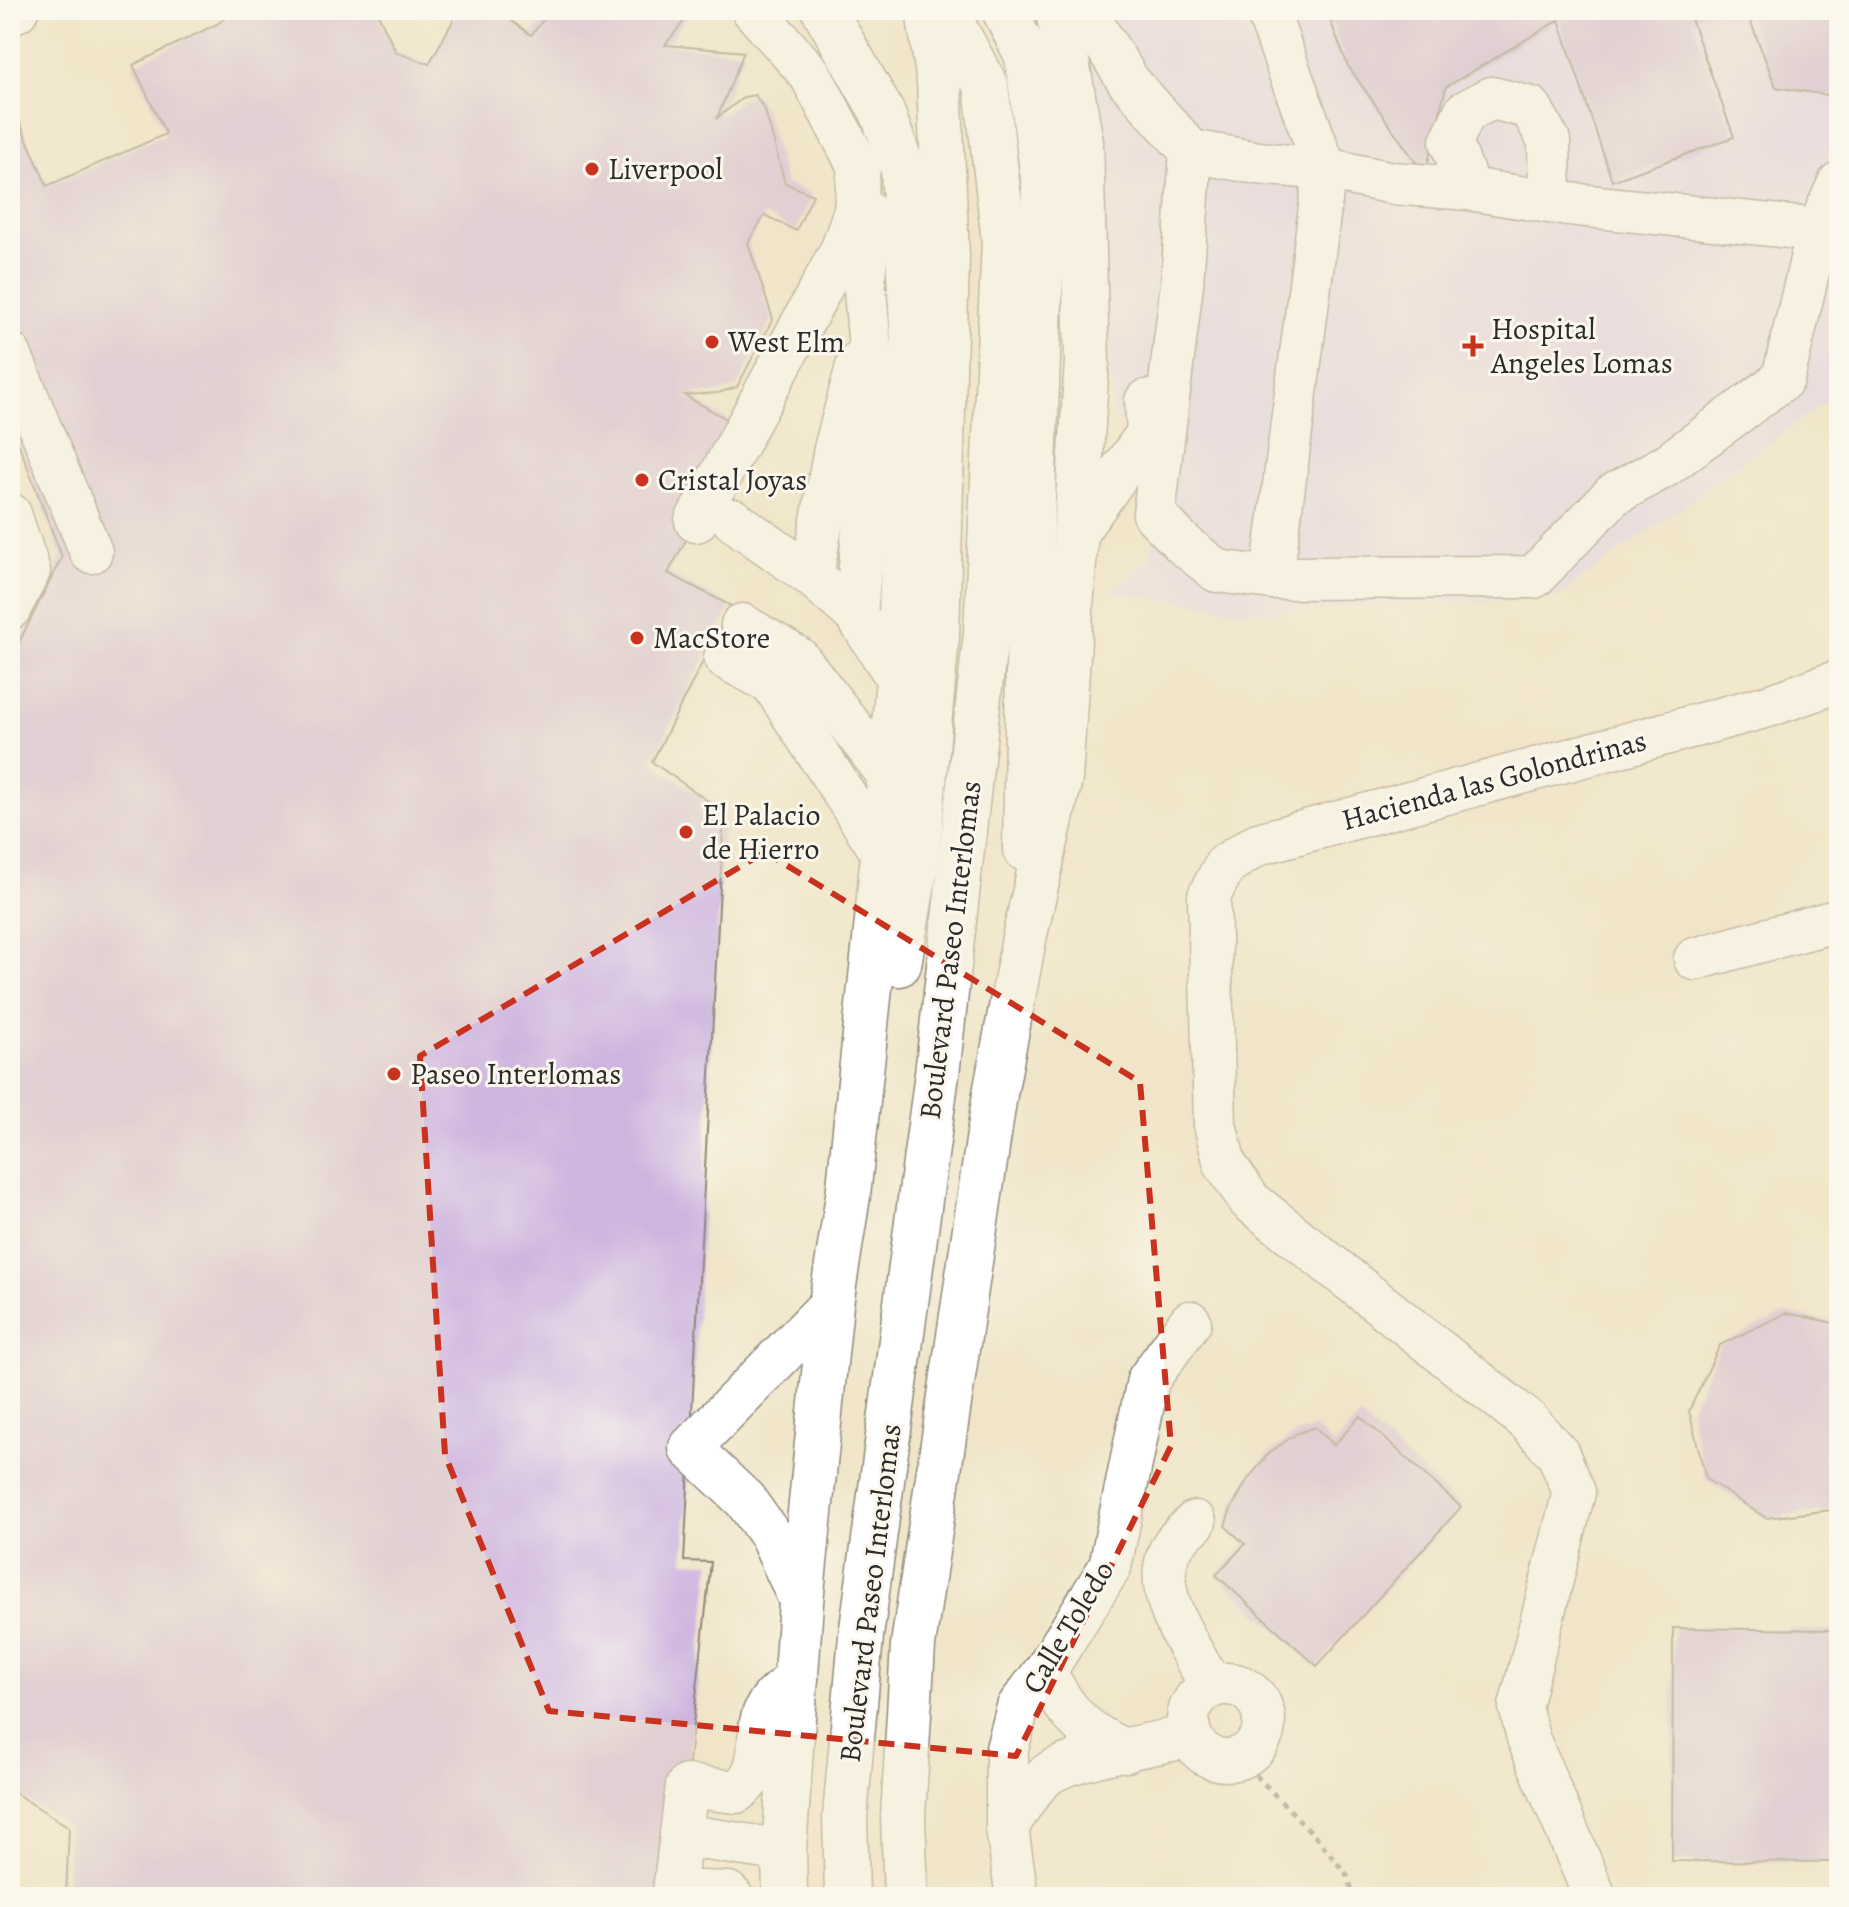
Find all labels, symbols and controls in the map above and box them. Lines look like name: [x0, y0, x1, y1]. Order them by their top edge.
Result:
place label: Liverpool: [608, 149, 723, 189]
marker: Liverpool: [583, 160, 601, 178]
place label: Hospital Angeles Lomas: [1490, 309, 1673, 383]
place label: West Elm: [727, 322, 845, 362]
marker: West Elm: [703, 333, 721, 351]
marker: Hospital Angeles Lomas: [1462, 335, 1484, 357]
place label: Cristal Joyas: [658, 460, 807, 500]
marker: Cristal Joyas: [633, 471, 651, 489]
place label: MacStore: [653, 618, 770, 658]
marker: MacStore: [628, 629, 646, 647]
street label: Hacienda las Golondrinas: [1337, 720, 1651, 840]
street label: Boulevard Paseo Interlomas: [909, 778, 991, 1122]
place label: El Palacio de Hierro: [702, 795, 820, 869]
marker: El Palacio de Hierro: [677, 823, 695, 841]
place label: Paseo Interlomas: [410, 1054, 621, 1094]
marker: Paseo Interlomas: [385, 1065, 403, 1083]
street label: Boulevard Paseo Interlomas: [829, 1421, 911, 1765]
street label: Calle Toledo: [1013, 1553, 1123, 1701]

